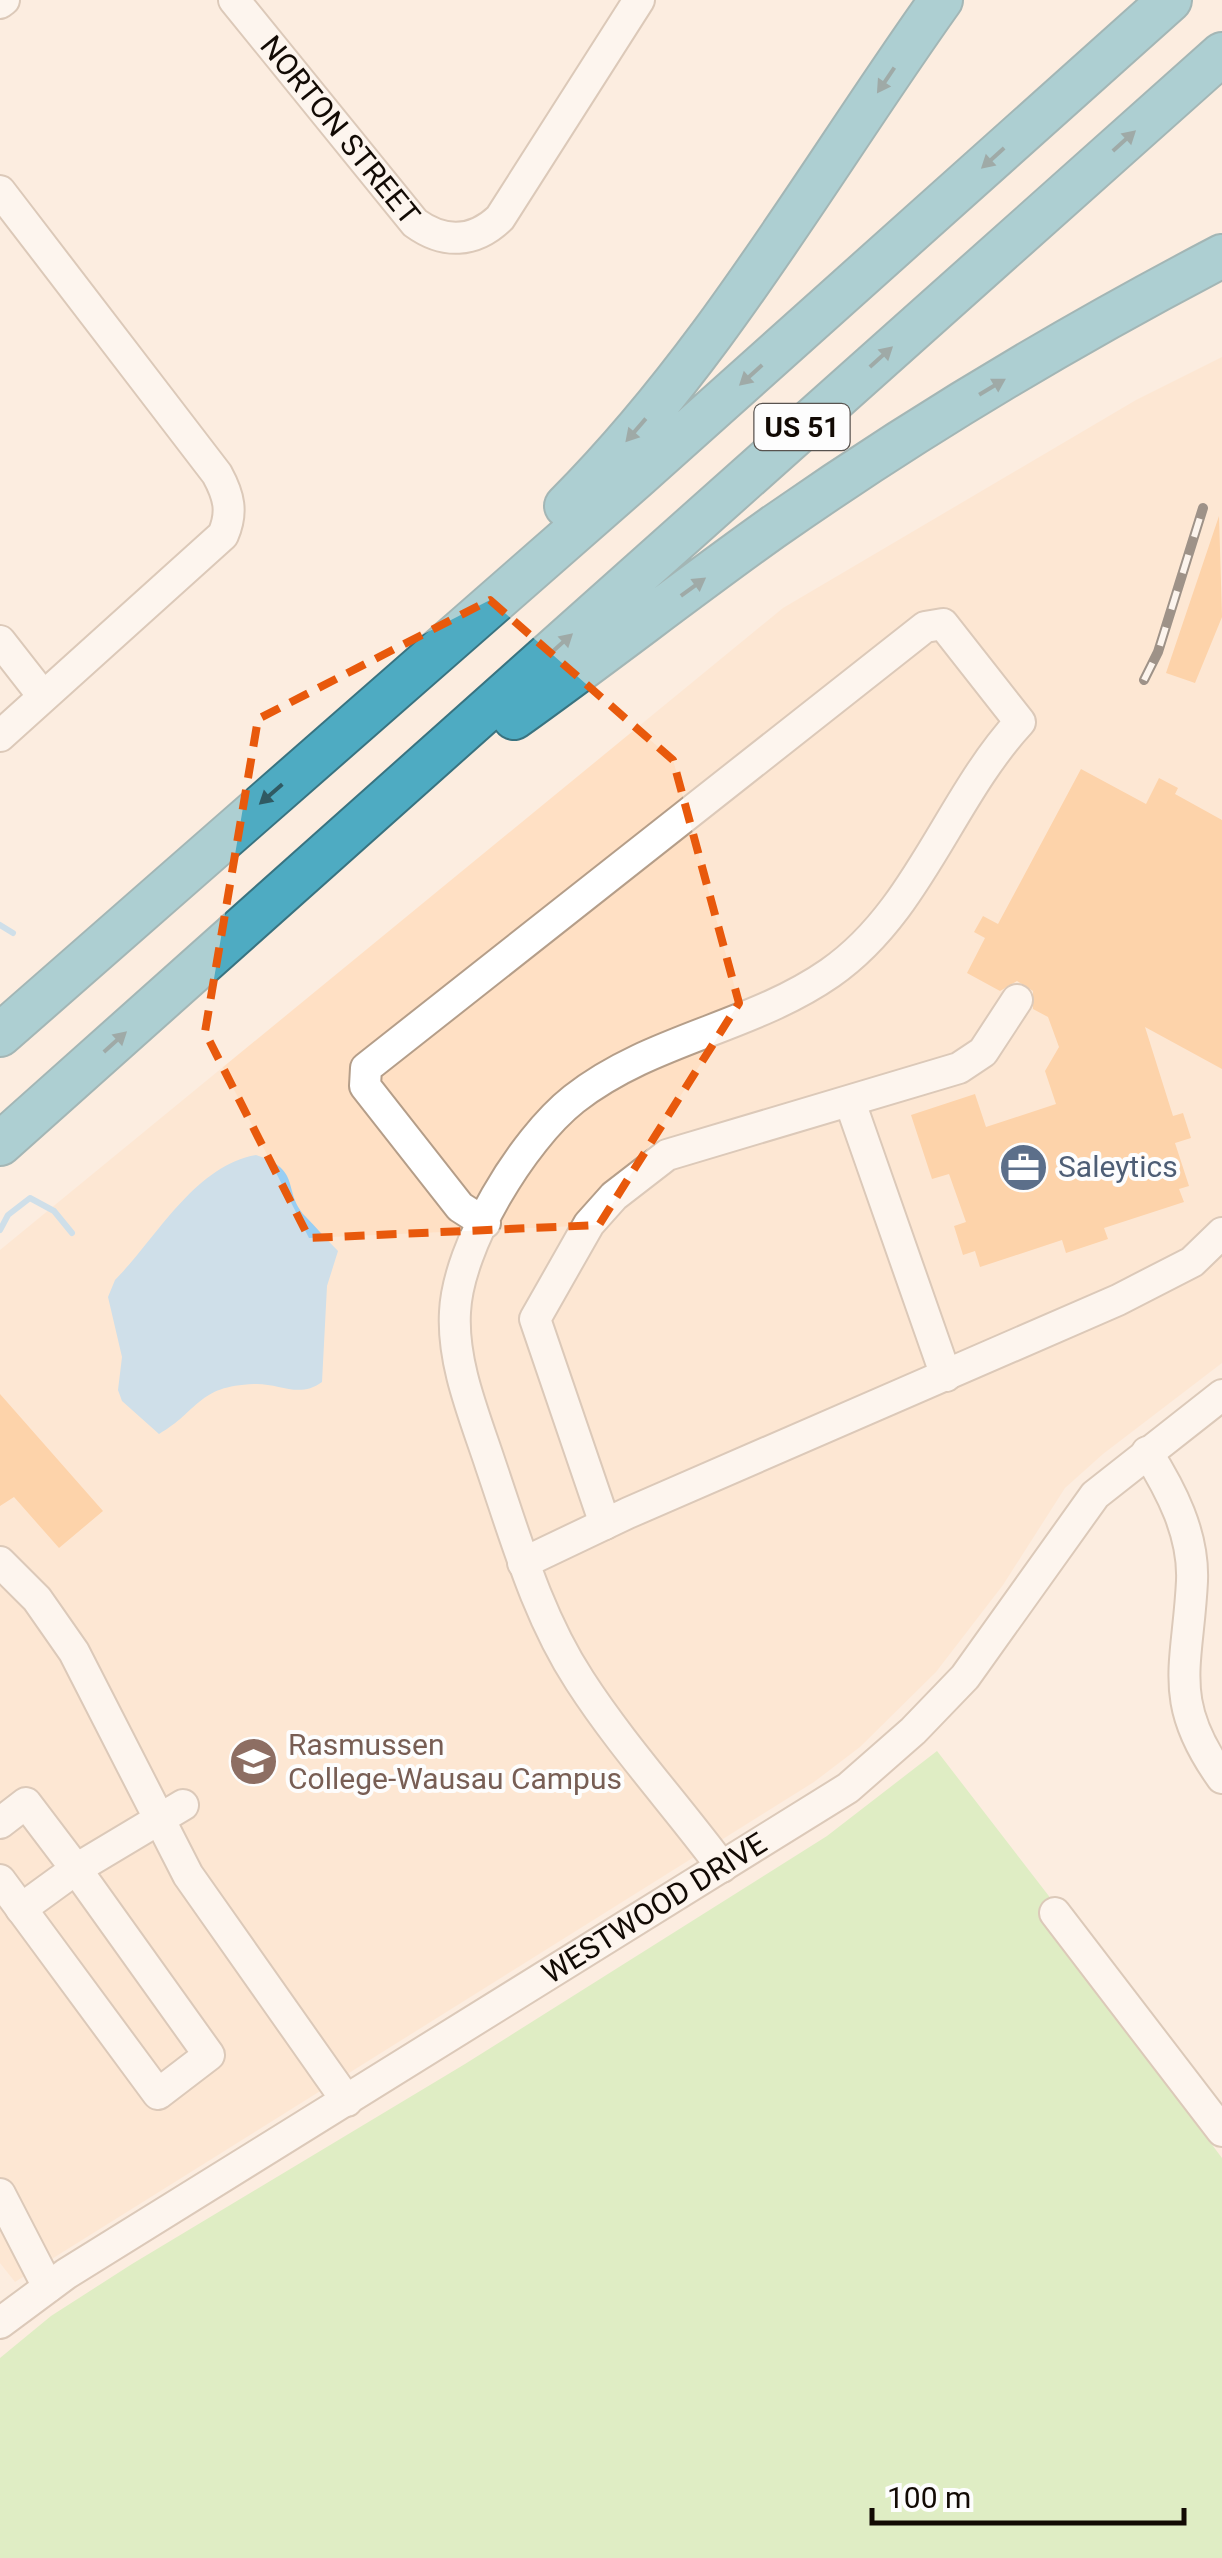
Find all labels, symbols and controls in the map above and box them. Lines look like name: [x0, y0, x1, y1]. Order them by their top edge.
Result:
street label: NORTON STREET: [253, 29, 427, 232]
one-way arrow: [877, 67, 896, 94]
one-way arrow: [1111, 131, 1136, 153]
one-way arrow: [981, 147, 1006, 169]
one-way arrow: [868, 347, 893, 369]
one-way arrow: [739, 363, 763, 386]
one-way arrow: [978, 379, 1006, 396]
road number: US 51: [754, 404, 850, 450]
one-way arrow: [626, 417, 648, 442]
one-way arrow: [680, 577, 706, 597]
one-way arrow: [548, 634, 573, 656]
one-way arrow: [258, 782, 283, 804]
one-way arrow: [103, 1031, 127, 1054]
office icon: Saleytics: [997, 1141, 1049, 1193]
place label: Saleytics: [1058, 1149, 1178, 1184]
place label: Rasmussen College-Wausau Campus: [288, 1727, 622, 1796]
school or university icon: Rasmussen College-Wausau Campus: [227, 1736, 279, 1788]
street label: WESTWOOD DRIVE: [536, 1825, 773, 1991]
scale bar: [872, 2463, 1184, 2525]
text: 100 m: [887, 2480, 971, 2515]

